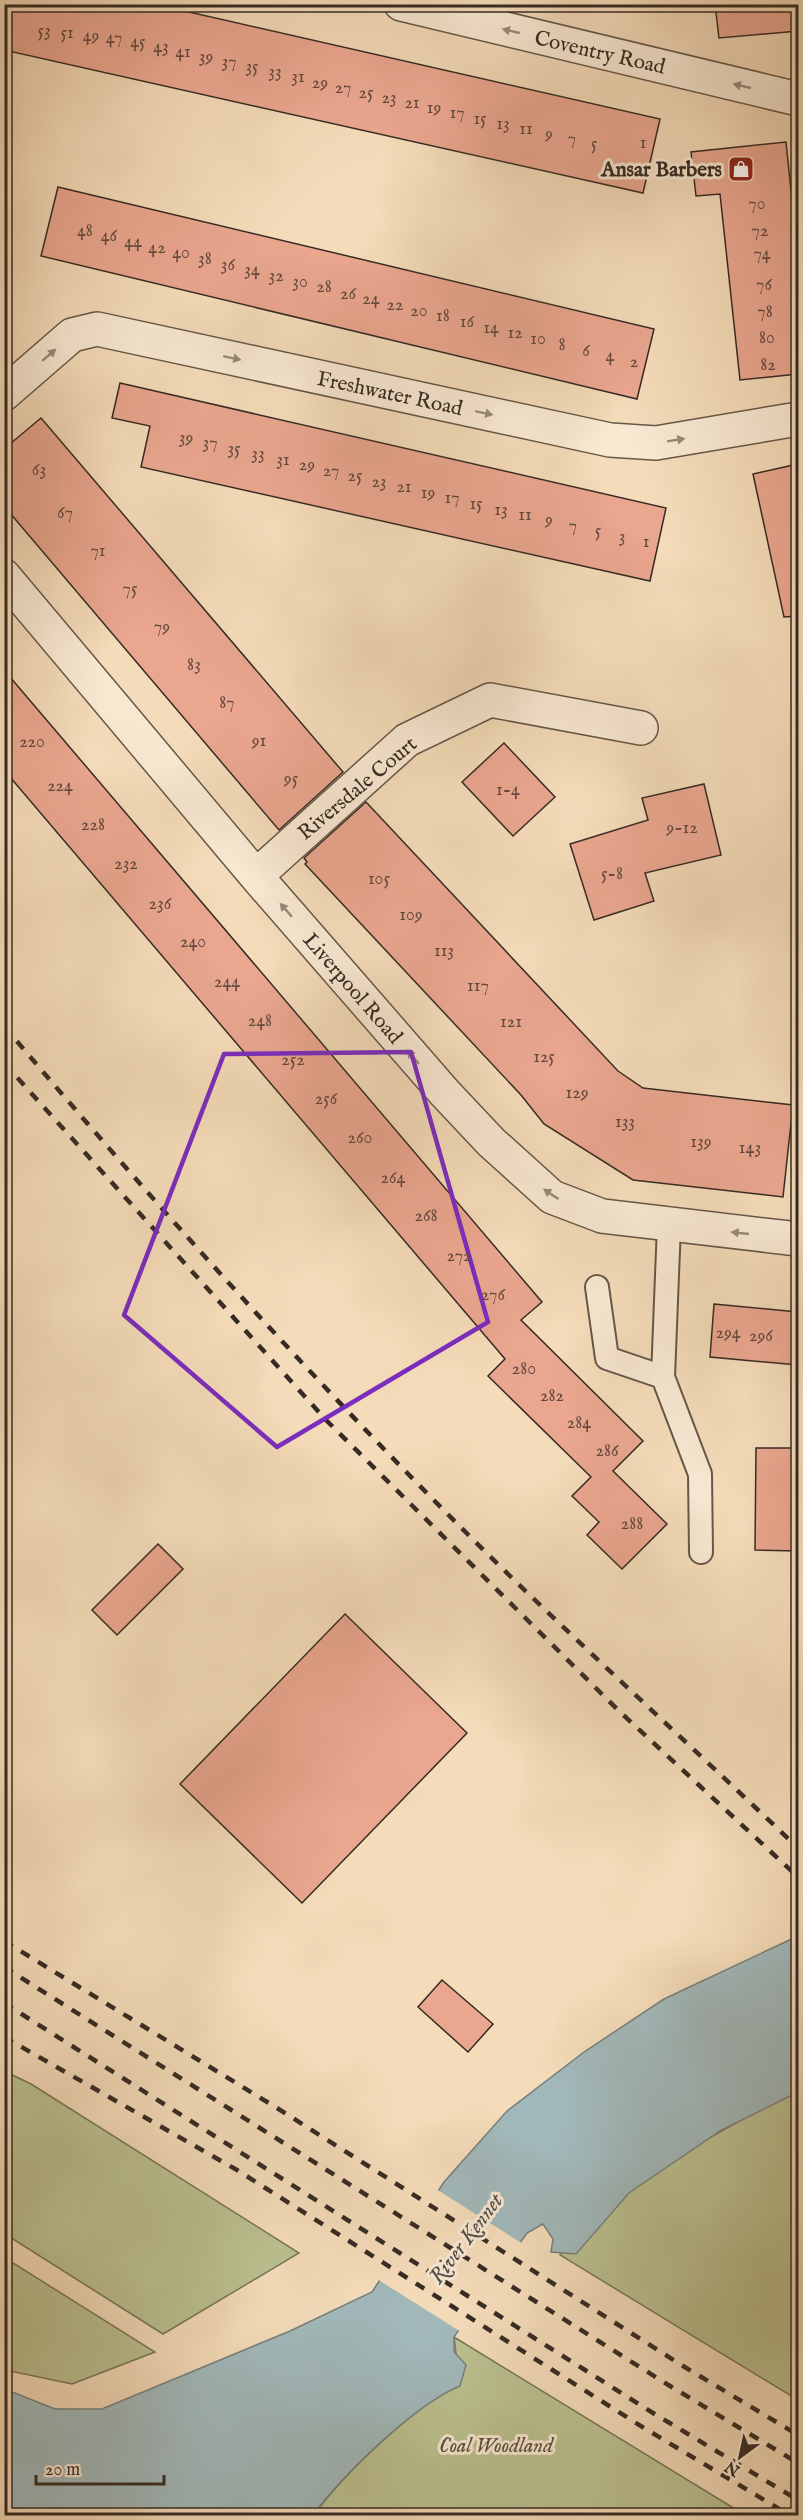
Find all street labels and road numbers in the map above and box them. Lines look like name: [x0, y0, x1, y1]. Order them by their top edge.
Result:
street label: Coventry Road: [532, 25, 668, 82]
street label: Freshwater Road: [314, 366, 466, 423]
street label: Riversdale Court: [293, 731, 423, 847]
street label: Liverpool Road: [296, 928, 408, 1051]

